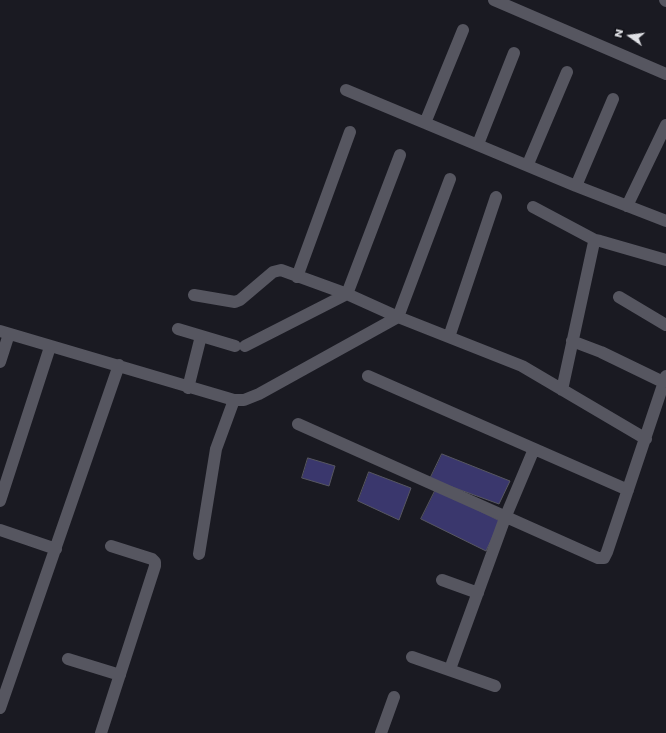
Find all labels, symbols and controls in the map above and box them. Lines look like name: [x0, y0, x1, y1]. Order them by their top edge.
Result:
north arrow: [610, 16, 650, 56]
text: N: [610, 27, 627, 39]

